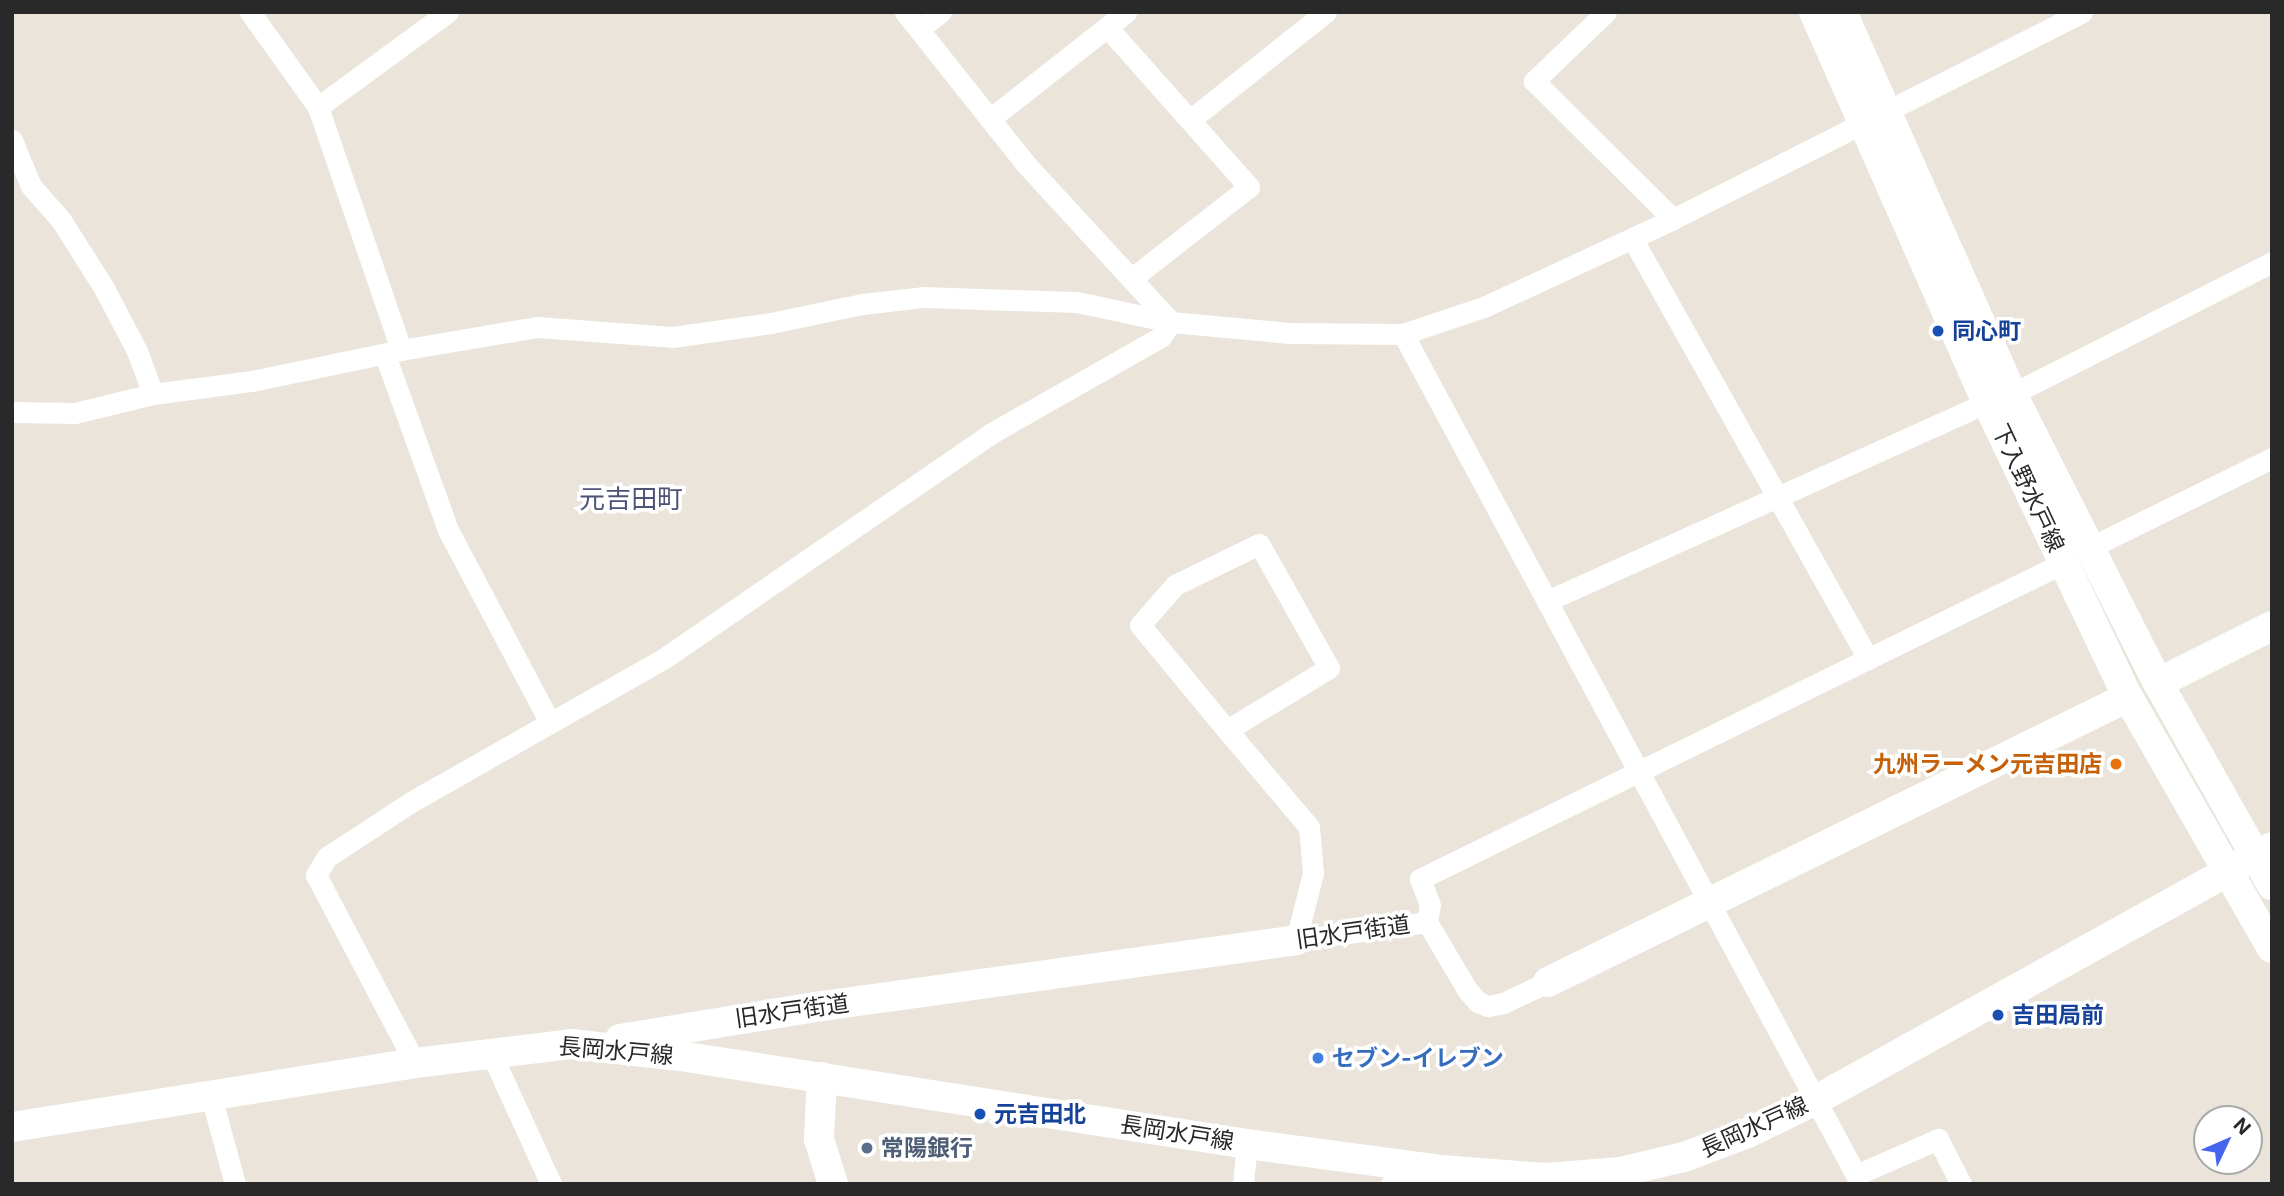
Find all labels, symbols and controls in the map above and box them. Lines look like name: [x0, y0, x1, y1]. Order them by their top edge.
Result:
place label: 同心町: [1952, 317, 2021, 345]
marker: 同心町: [1930, 323, 1946, 339]
street label: 下入野水戸線: [1986, 420, 2070, 556]
district label: 元吉田町: [579, 483, 683, 515]
place label: 九州ラーメン元吉田店: [1872, 750, 2102, 778]
marker: 九州ラーメン元吉田店: [2108, 756, 2124, 772]
street label: 旧水戸街道: [1294, 910, 1412, 954]
street label: 旧水戸街道: [733, 989, 851, 1033]
place label: 吉田局前: [2012, 1001, 2104, 1029]
marker: 吉田局前: [1990, 1007, 2006, 1023]
street label: 長岡水戸線: [558, 1032, 674, 1070]
place label: セブン-イレブン: [1332, 1044, 1504, 1072]
marker: セブン-イレブン: [1310, 1050, 1326, 1066]
street label: 長岡水戸線: [1696, 1091, 1812, 1163]
place label: 元吉田北: [994, 1100, 1086, 1128]
north arrow: [2193, 1105, 2263, 1175]
marker: 元吉田北: [972, 1106, 988, 1122]
street label: 長岡水戸線: [1118, 1110, 1236, 1156]
text: N: [2229, 1113, 2255, 1140]
place label: 常陽銀行: [881, 1134, 973, 1162]
marker: 常陽銀行: [859, 1140, 875, 1156]

